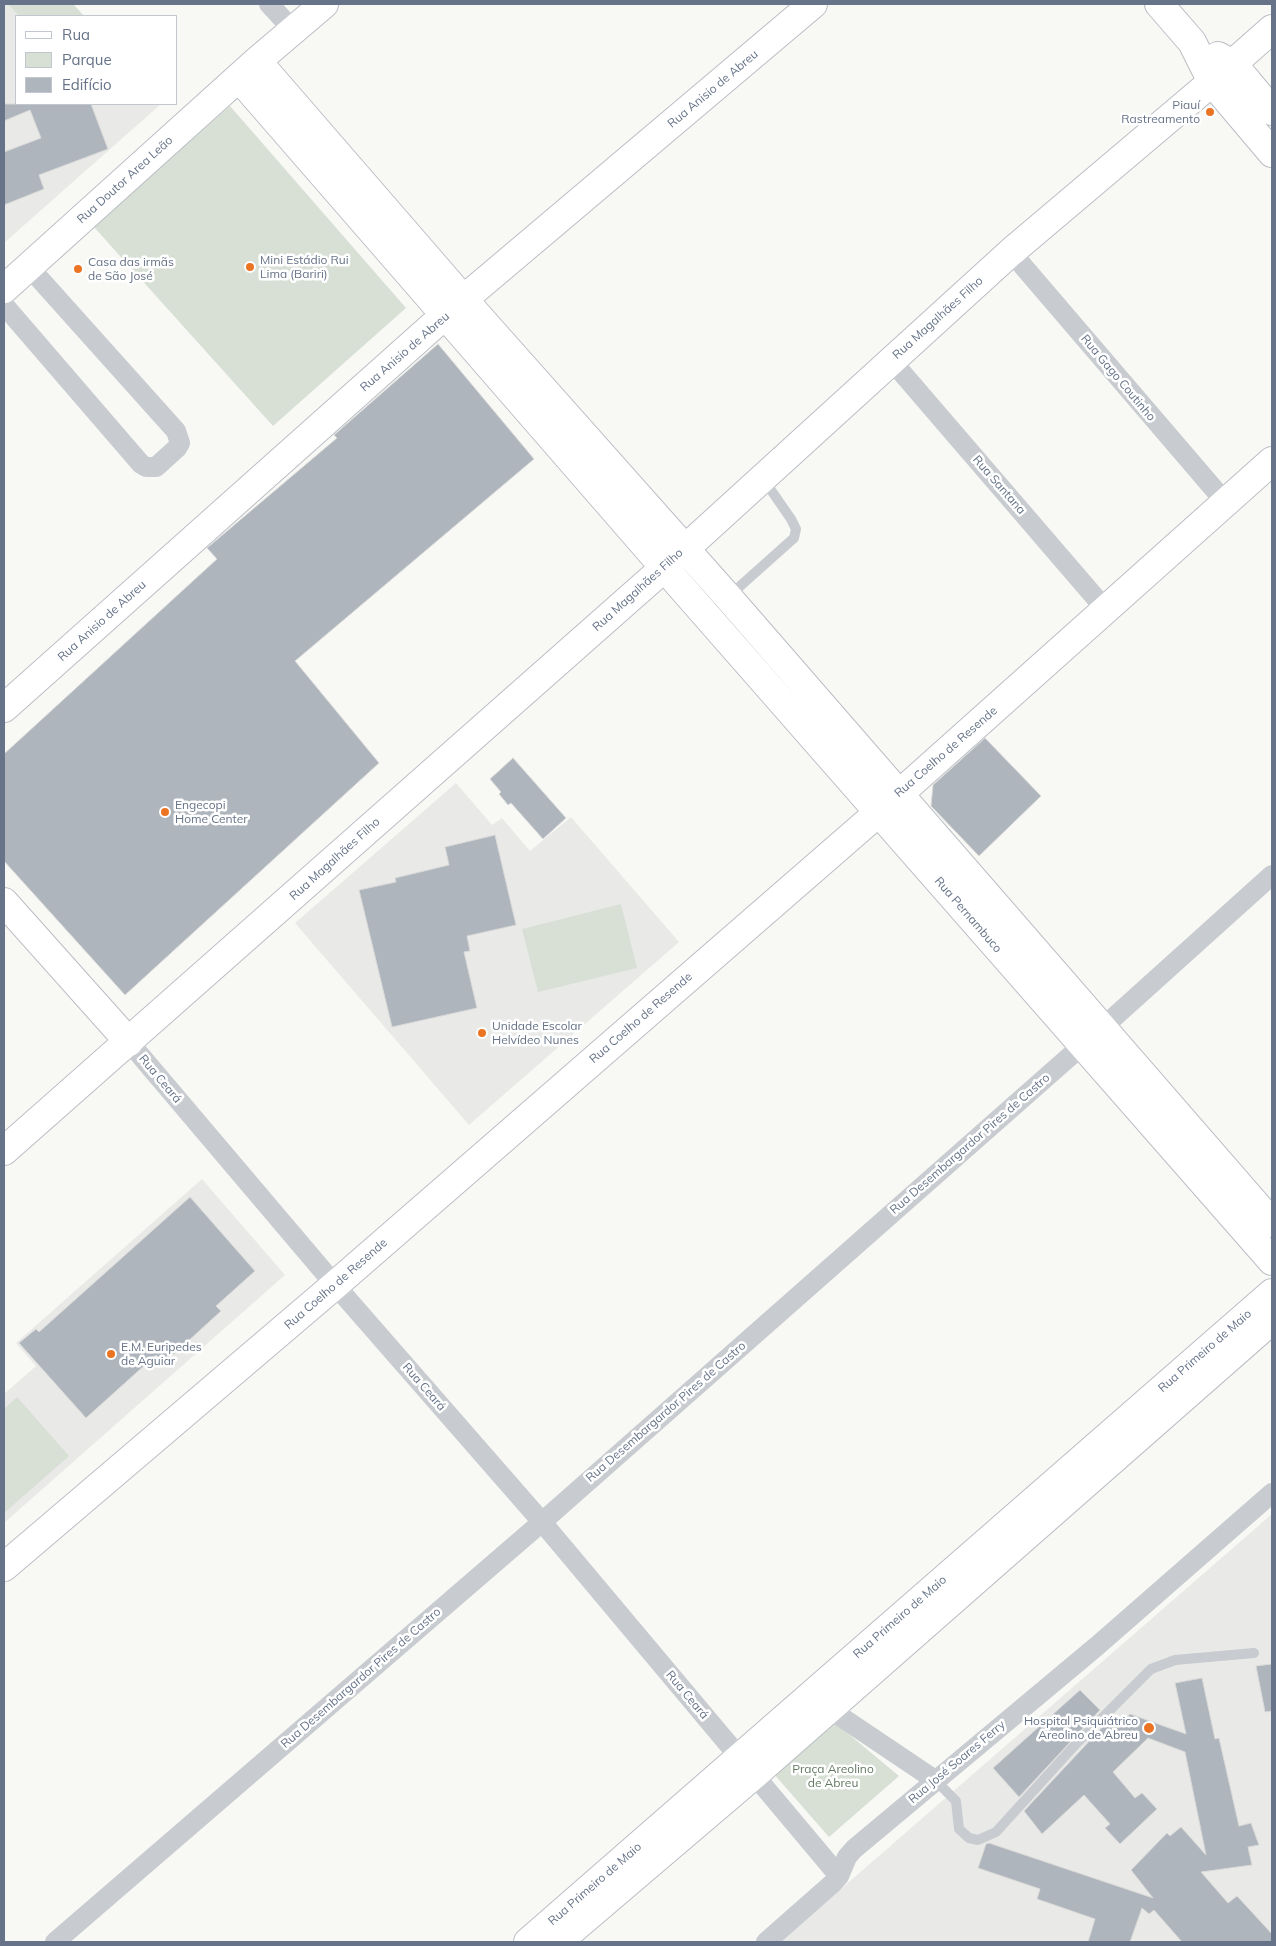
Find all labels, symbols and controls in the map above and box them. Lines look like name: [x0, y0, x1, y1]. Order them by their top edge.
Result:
legend: [15, 15, 178, 105]
text: Rua: [62, 25, 90, 44]
street label: Rua Anisio de Abreu: [665, 47, 761, 131]
text: Parque: [62, 50, 112, 69]
text: Edifício: [62, 75, 112, 94]
place label: Piauí Rastreamento: [1121, 98, 1200, 126]
marker: Piauí Rastreamento: [1204, 106, 1216, 118]
street label: Rua Doutor Area Leão: [74, 133, 176, 227]
place label: Mini Estádio Rui Lima (Bariri): [260, 253, 349, 281]
place label: Casa das irmãs de São José: [88, 255, 174, 283]
marker: Mini Estádio Rui Lima (Bariri): [244, 261, 256, 273]
marker: Casa das irmãs de São José: [72, 263, 84, 275]
street label: Rua Magalhães Filho: [890, 274, 986, 362]
street label: Rua Anisio de Abreu: [357, 309, 453, 395]
street label: Rua Gago Coutinho: [1078, 332, 1158, 424]
street label: Rua Santana: [970, 453, 1028, 517]
street label: Rua Magalhães Filho: [590, 546, 686, 634]
street label: Rua Anisio de Abreu: [55, 578, 149, 664]
street label: Rua Coelho de Resende: [892, 703, 1000, 801]
place label: Engecopi Home Center: [175, 798, 248, 826]
marker: Engecopi Home Center: [159, 806, 171, 818]
street label: Rua Magalhães Filho: [287, 815, 383, 903]
street label: Rua Pernambuco: [931, 874, 1005, 956]
street label: Rua Coelho de Resende: [587, 969, 695, 1067]
place label: Unidade Escolar Helvídeo Nunes: [492, 1019, 582, 1047]
marker: Unidade Escolar Helvídeo Nunes: [476, 1027, 488, 1039]
street label: Rua Ceará: [136, 1052, 184, 1106]
street label: Rua Desembargardor Pires de Castro: [887, 1071, 1053, 1217]
street label: Rua Coelho de Resende: [282, 1235, 390, 1333]
street label: Rua Primeiro de Maio: [1155, 1307, 1255, 1395]
street label: Rua Desembargardor Pires de Castro: [583, 1339, 749, 1485]
place label: E.M. Euripedes de Aguiar: [121, 1340, 202, 1368]
marker: E.M. Euripedes de Aguiar: [105, 1348, 117, 1360]
street label: Rua Ceará: [399, 1360, 449, 1414]
street label: Rua Primeiro de Maio: [850, 1573, 950, 1661]
street label: Rua Desembargardor Pires de Castro: [278, 1605, 444, 1751]
street label: Rua Ceará: [663, 1668, 711, 1722]
place label: Hospital Psiquiátrico Areolino de Abreu: [1024, 1714, 1138, 1742]
street label: Rua José Soares Ferry: [906, 1717, 1008, 1807]
marker: Hospital Psiquiátrico Areolino de Abreu: [1142, 1721, 1156, 1735]
park label: Praça Areolino de Abreu: [792, 1762, 874, 1790]
street label: Rua Primeiro de Maio: [545, 1840, 645, 1928]

